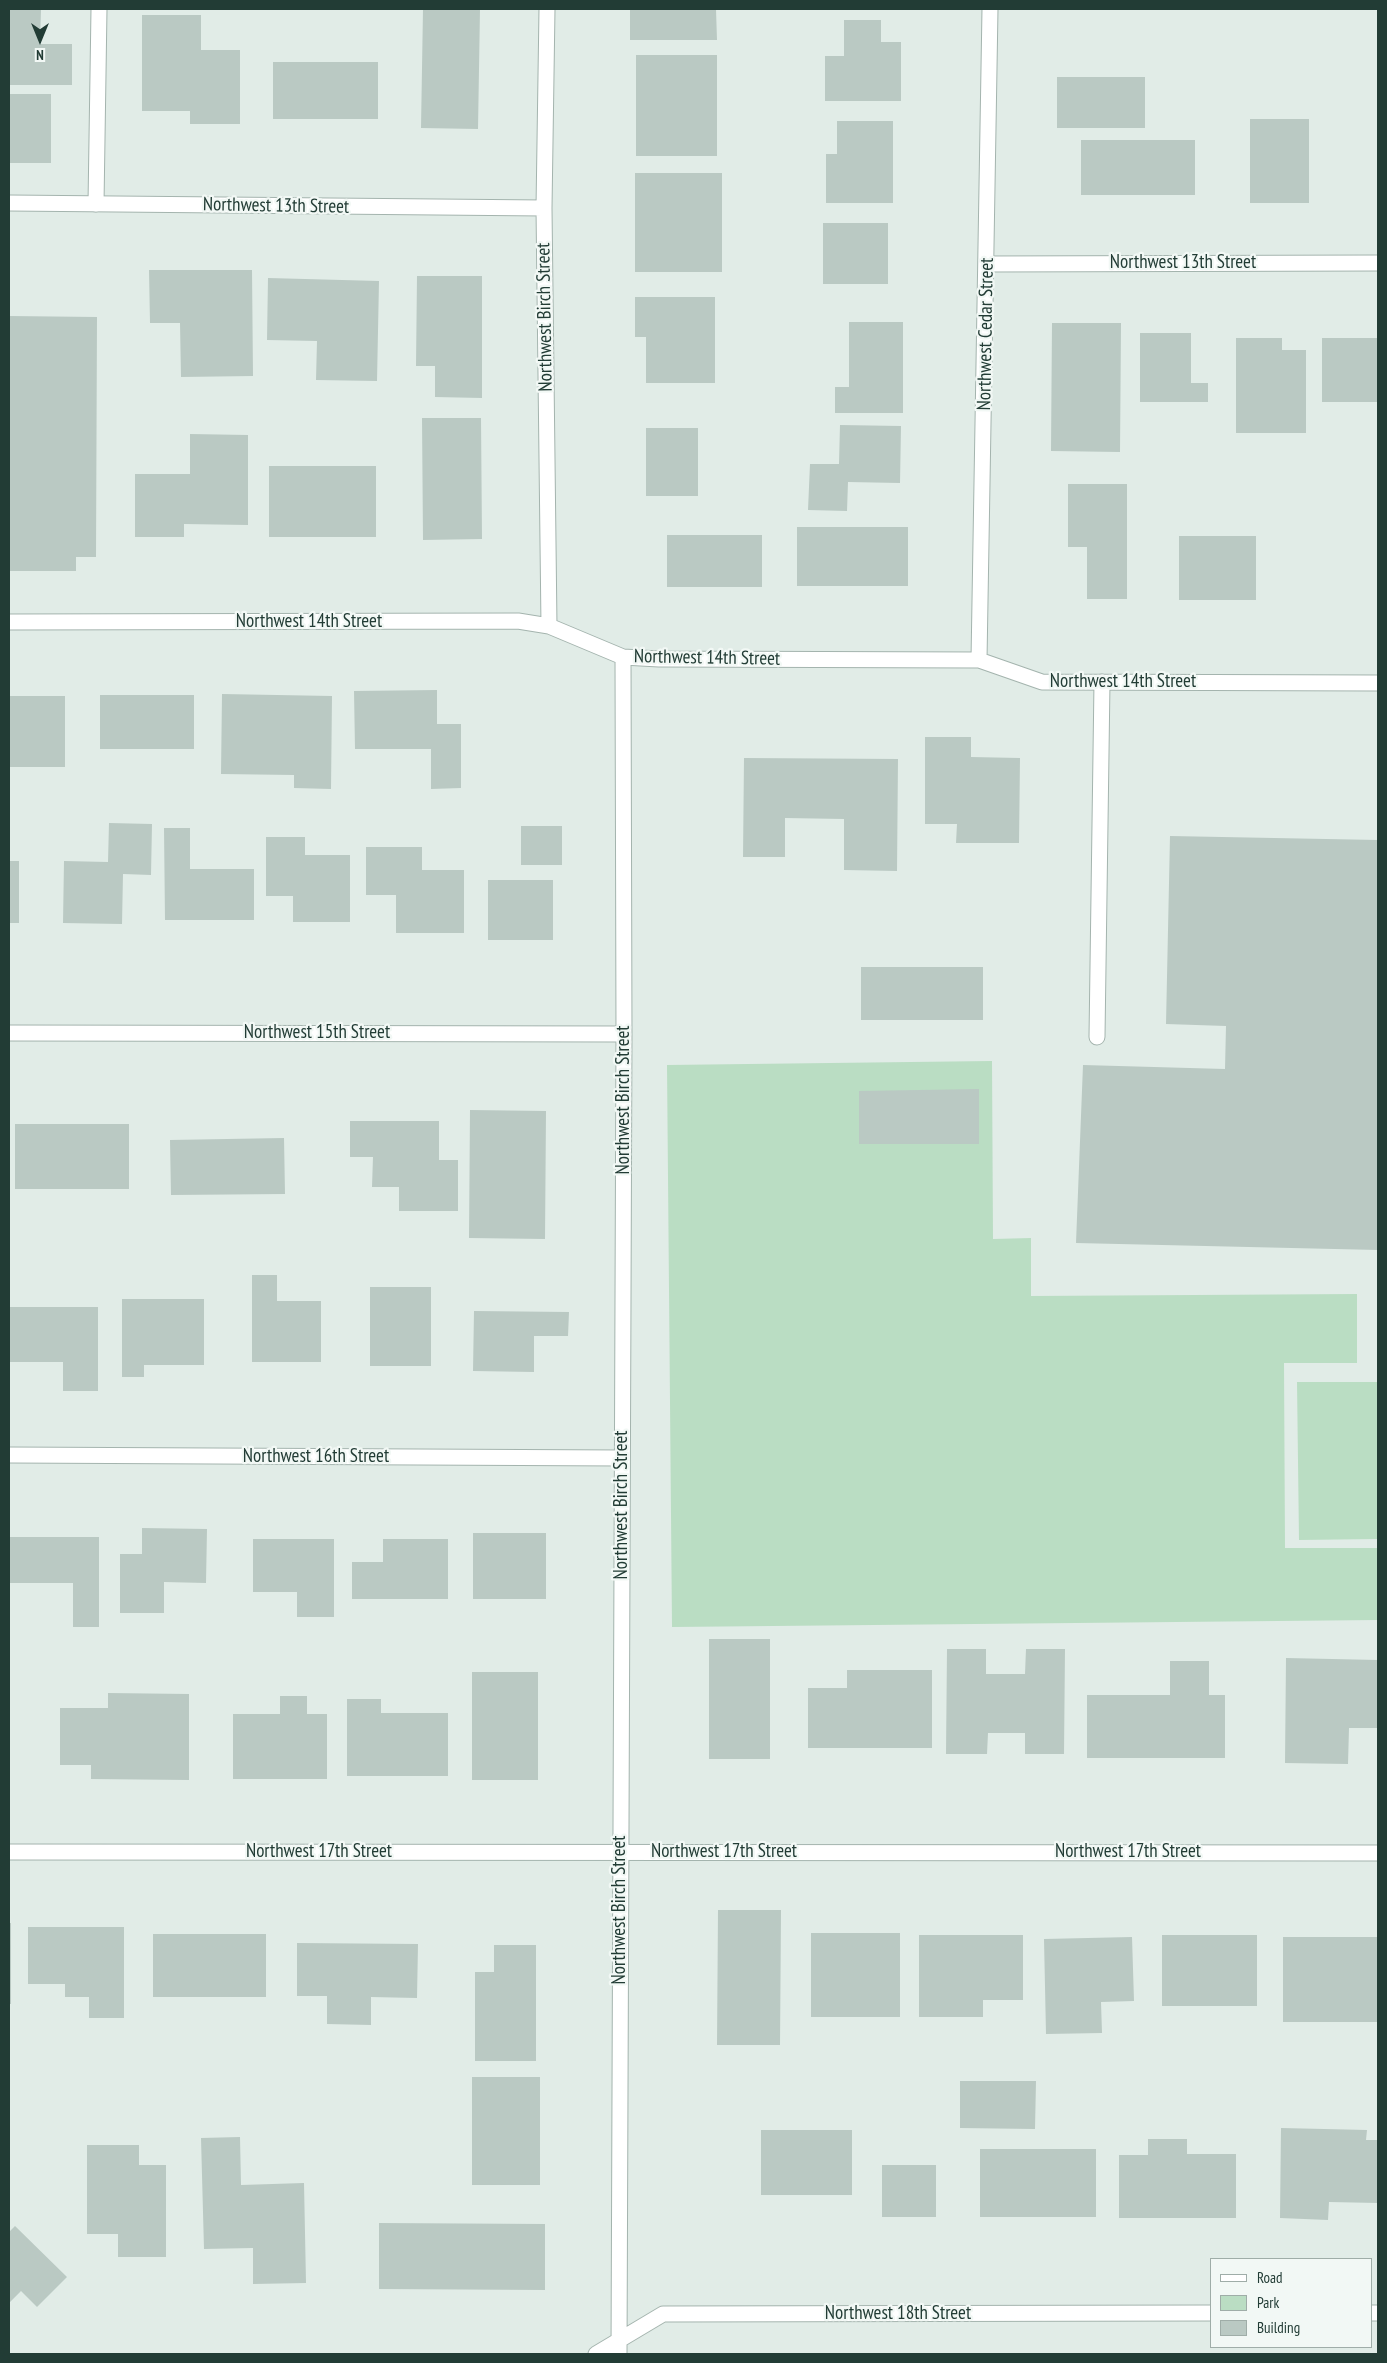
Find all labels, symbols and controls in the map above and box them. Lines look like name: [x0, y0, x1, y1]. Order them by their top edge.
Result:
north arrow: [15, 15, 65, 65]
text: N: [36, 46, 44, 64]
street label: Northwest 13th Street: [203, 193, 349, 219]
street label: Northwest Birch Street: [532, 242, 558, 392]
street label: Northwest 13th Street: [1110, 252, 1256, 274]
street label: Northwest Cedar Street: [973, 257, 999, 411]
street label: Northwest 14th Street: [236, 611, 382, 633]
street label: Northwest 14th Street: [634, 645, 780, 671]
street label: Northwest 14th Street: [1050, 671, 1196, 693]
street label: Northwest 15th Street: [244, 1022, 390, 1044]
street label: Northwest Birch Street: [613, 1026, 635, 1174]
street label: Northwest Birch Street: [611, 1431, 633, 1579]
street label: Northwest 16th Street: [243, 1446, 389, 1468]
street label: Northwest Birch Street: [609, 1836, 631, 1984]
street label: Northwest 17th Street: [246, 1841, 392, 1863]
street label: Northwest 17th Street: [651, 1841, 797, 1863]
street label: Northwest 17th Street: [1055, 1841, 1201, 1863]
legend: [1210, 2258, 1372, 2348]
text: Road: [1257, 2268, 1283, 2287]
text: Park: [1257, 2293, 1279, 2312]
street label: Northwest 18th Street: [825, 2303, 971, 2325]
text: Building: [1257, 2318, 1300, 2337]

